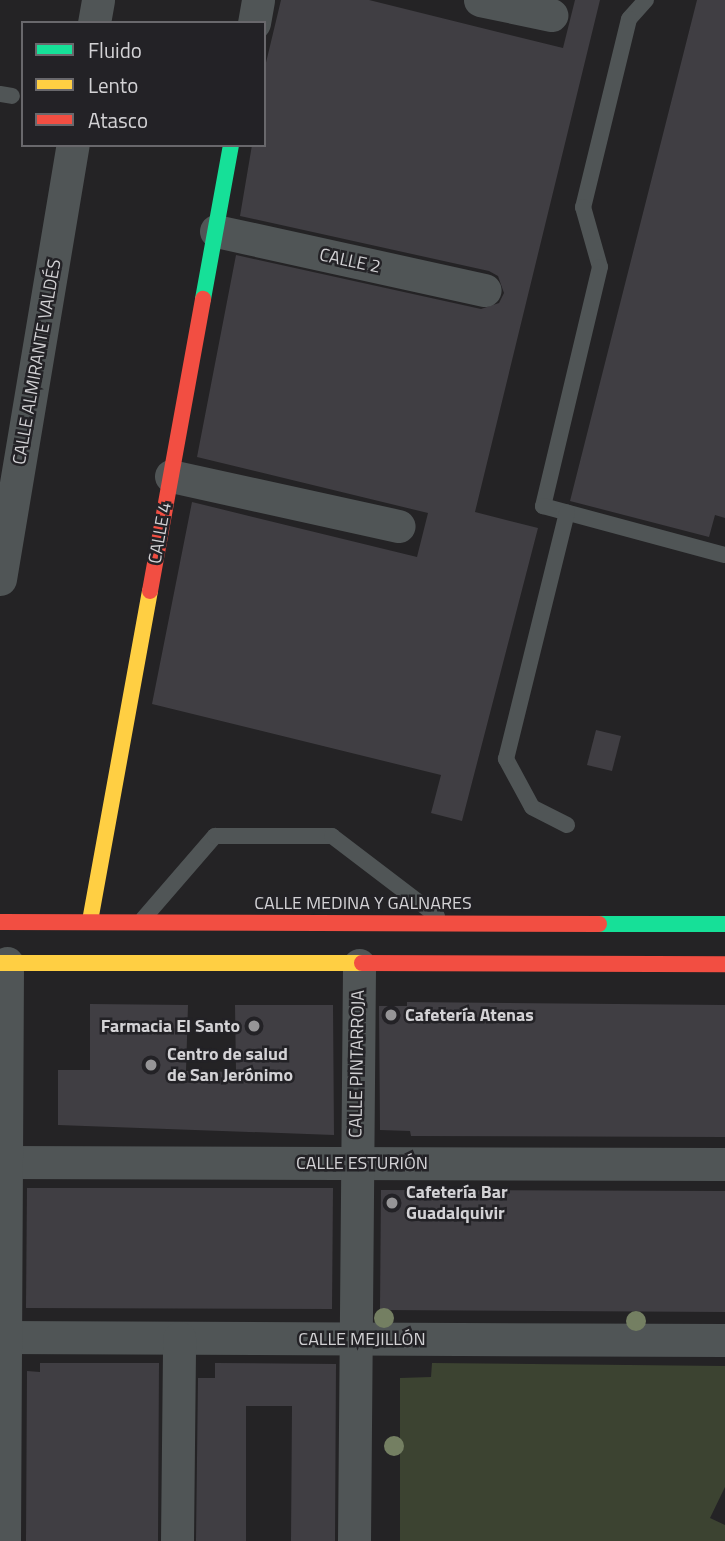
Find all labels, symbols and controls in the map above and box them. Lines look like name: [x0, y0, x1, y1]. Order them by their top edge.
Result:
legend: [21, 21, 266, 147]
text: Fluido: [88, 34, 142, 66]
text: Lento: [88, 69, 138, 101]
text: Atasco: [88, 104, 148, 136]
street label: CALLE 2: [318, 244, 382, 278]
street label: CALLE ALMIRANTE VALDÉS: [8, 258, 66, 466]
street label: CALLE 4: [144, 501, 176, 565]
street label: CALLE MEDINA Y GALNARES: [254, 892, 472, 914]
street label: CALLE PINTARROJA: [345, 990, 369, 1138]
place label: Cafetería Atenas: [405, 1004, 534, 1026]
marker: Cafetería Atenas: [383, 1007, 399, 1023]
place label: Farmacia El Santo: [101, 1015, 240, 1037]
marker: Farmacia El Santo: [246, 1018, 262, 1034]
place label: Centro de salud de San Jerónimo: [167, 1044, 293, 1086]
marker: Centro de salud de San Jerónimo: [141, 1055, 161, 1075]
street label: CALLE ESTURIÓN: [296, 1152, 428, 1174]
place label: Cafetería Bar Guadalquivir: [406, 1182, 508, 1224]
marker: Cafetería Bar Guadalquivir: [384, 1195, 400, 1211]
street label: CALLE MEJILLÓN: [298, 1328, 426, 1350]

